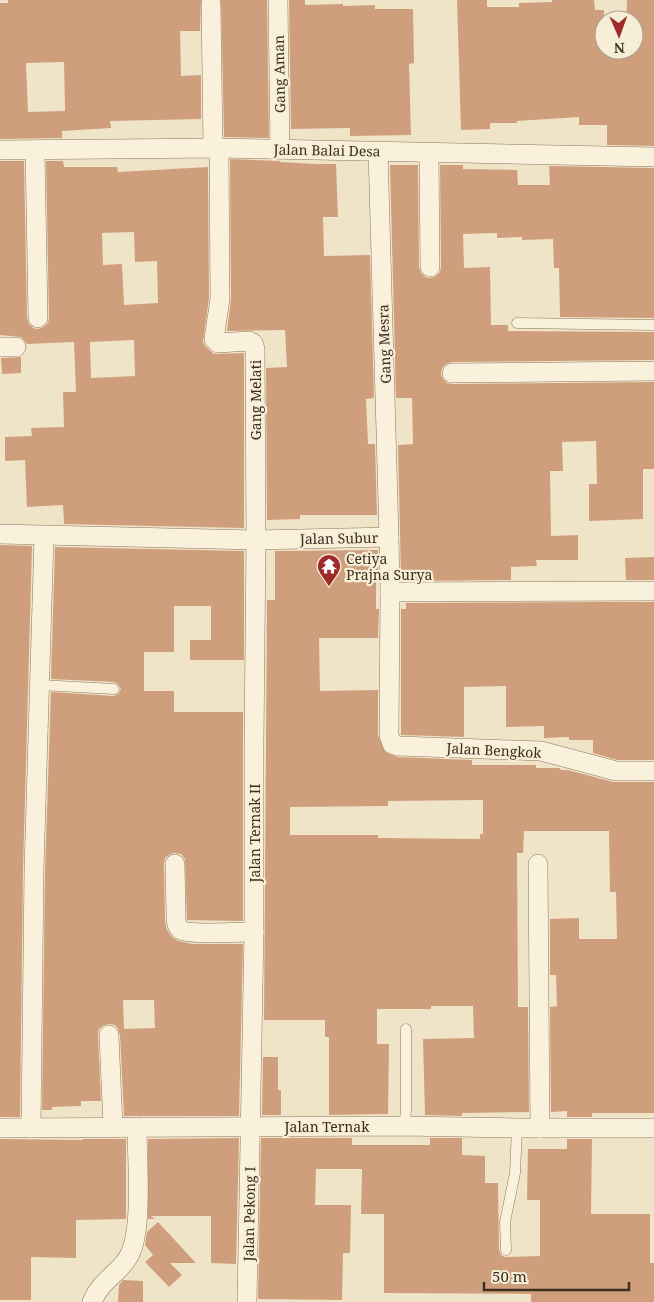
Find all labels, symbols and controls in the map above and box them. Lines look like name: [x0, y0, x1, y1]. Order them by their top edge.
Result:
north arrow: [594, 10, 644, 60]
street label: Gang Aman: [269, 35, 289, 113]
text: N: [614, 39, 625, 58]
street label: Jalan Balai Desa: [272, 140, 381, 160]
street label: Gang Mesra: [373, 304, 395, 384]
street label: Gang Melati: [246, 359, 265, 440]
street label: Jalan Subur: [299, 528, 379, 548]
place label: Cetiya Prajna Surya: [346, 549, 432, 584]
temple icon: Cetiya Prajna Surya: [316, 553, 342, 587]
street label: Jalan Bengkok: [445, 738, 543, 762]
street label: Jalan Ternak II: [245, 784, 264, 883]
street label: Jalan Ternak: [284, 1117, 370, 1136]
street label: Jalan Pekong I: [239, 1166, 259, 1263]
scale bar: [484, 1260, 629, 1292]
text: 50 m: [492, 1266, 527, 1286]

